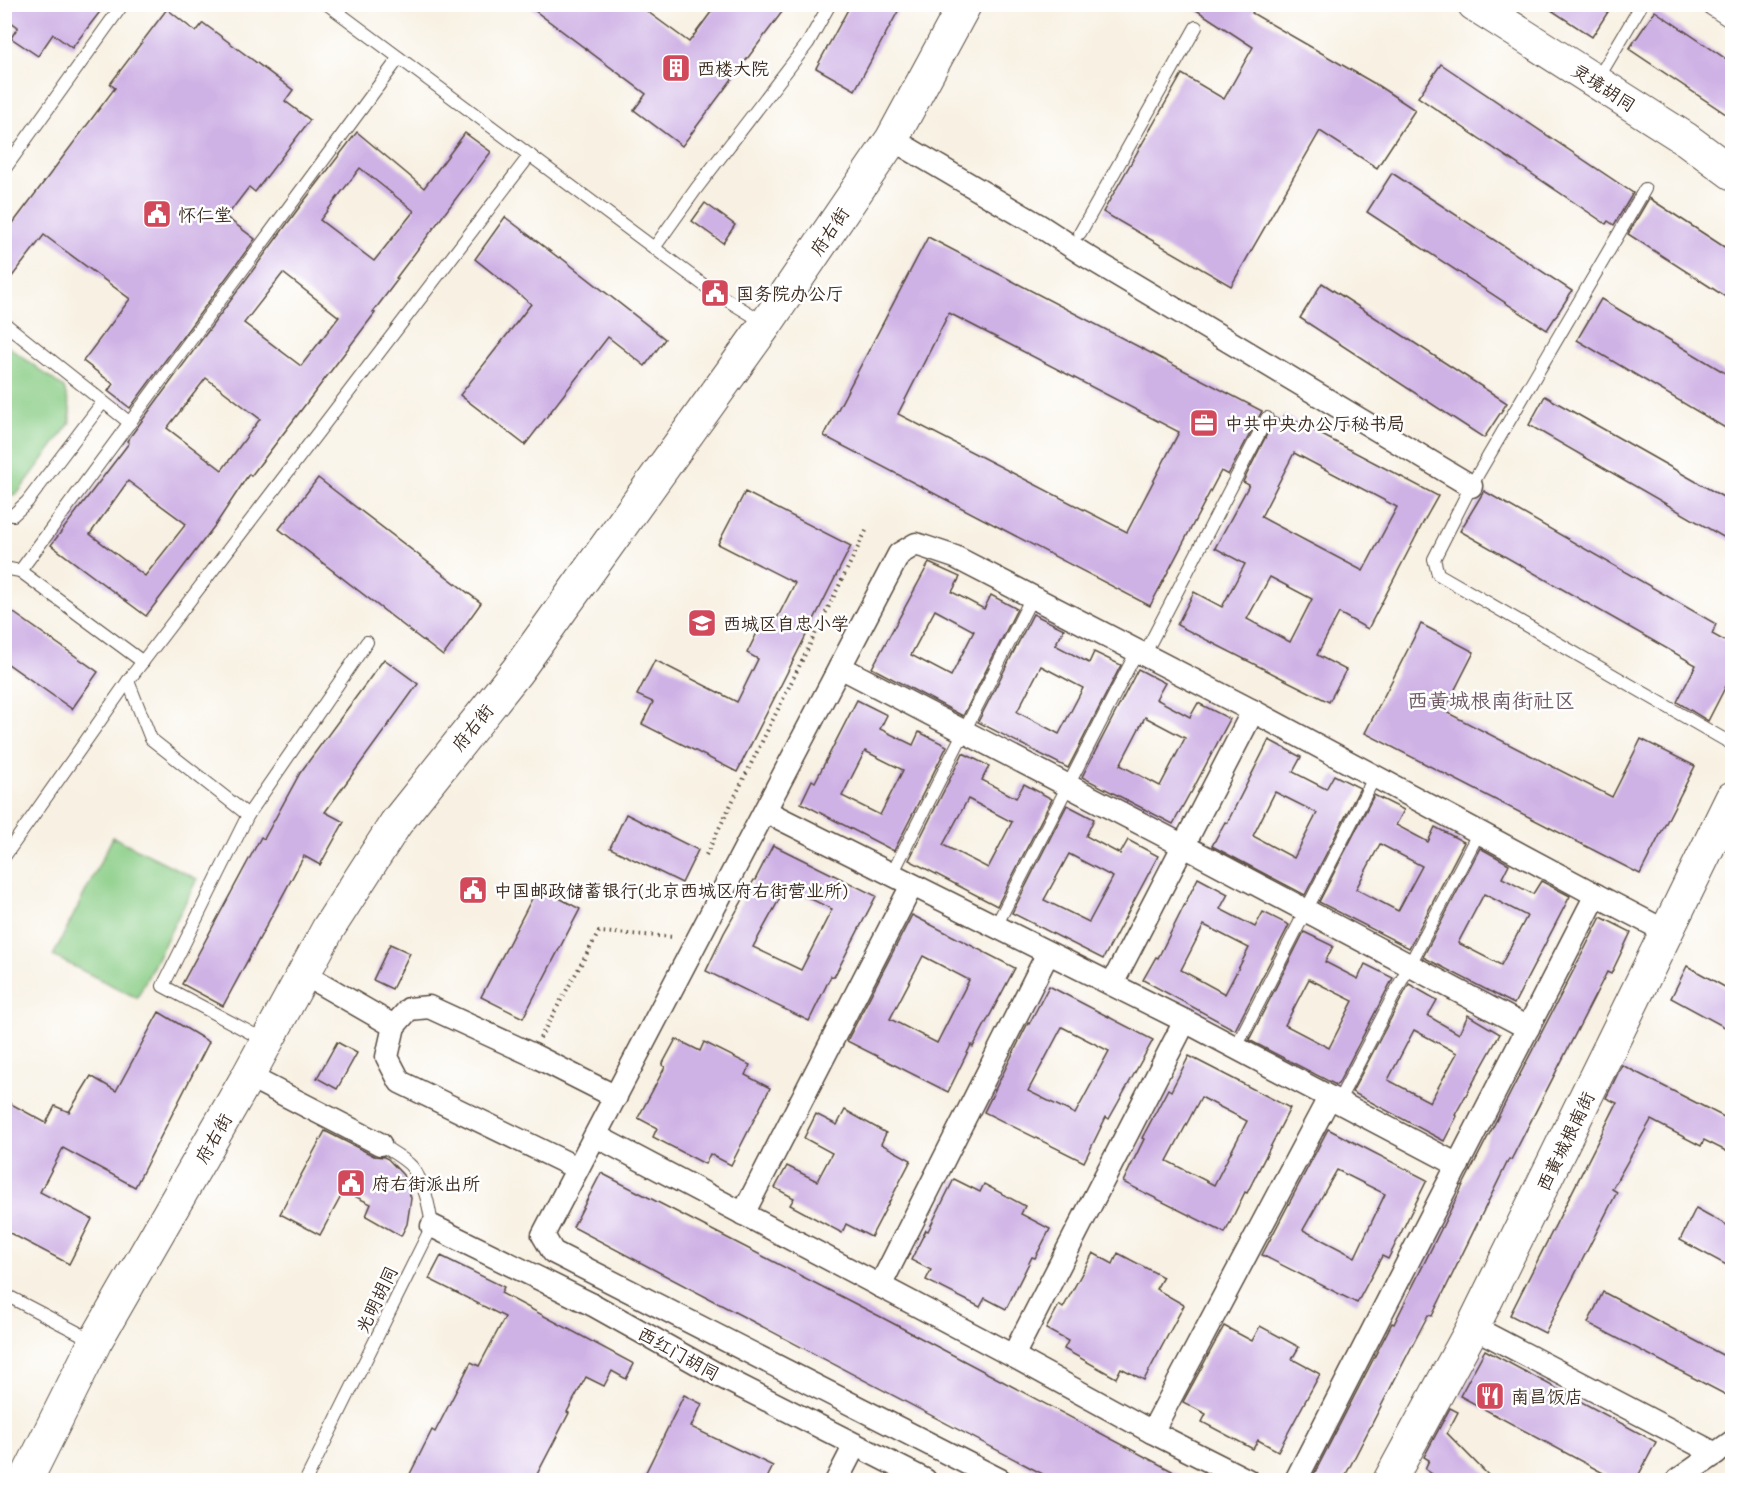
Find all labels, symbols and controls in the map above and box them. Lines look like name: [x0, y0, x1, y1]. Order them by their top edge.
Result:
building icon: 西楼大院: [660, 52, 692, 84]
place label: 西楼大院: [697, 56, 769, 80]
street label: 灵境胡同: [1567, 57, 1641, 117]
public building icon: 怀仁堂: [141, 198, 173, 230]
place label: 怀仁堂: [178, 202, 232, 226]
street label: 府右街: [804, 202, 854, 260]
public building icon: 国务院办公厅: [699, 277, 731, 309]
place label: 国务院办公厅: [736, 281, 844, 305]
office icon: 中共中央办公厅秘书局: [1188, 407, 1220, 439]
place label: 中共中央办公厅秘书局: [1225, 411, 1405, 435]
school or university icon: 西城区自忠小学: [686, 607, 718, 639]
place label: 西城区自忠小学: [723, 611, 849, 635]
district label: 西黄城根南街社区: [1407, 686, 1575, 713]
street label: 府右街: [446, 698, 498, 756]
public building icon: 中国邮政储蓄银行(北京西城区府右街营业所): [457, 874, 489, 906]
place label: 中国邮政储蓄银行(北京西城区府右街营业所): [494, 878, 848, 902]
street label: 西黄城根南街: [1531, 1087, 1599, 1195]
street label: 府右街: [189, 1109, 237, 1167]
public building icon: 府右街派出所: [335, 1167, 367, 1199]
place label: 府右街派出所: [372, 1171, 480, 1195]
street label: 光明胡同: [349, 1261, 403, 1337]
street label: 西红门胡同: [634, 1321, 724, 1385]
restaurant icon: 南昌饭店: [1474, 1380, 1506, 1412]
place label: 南昌饭店: [1511, 1384, 1583, 1408]

